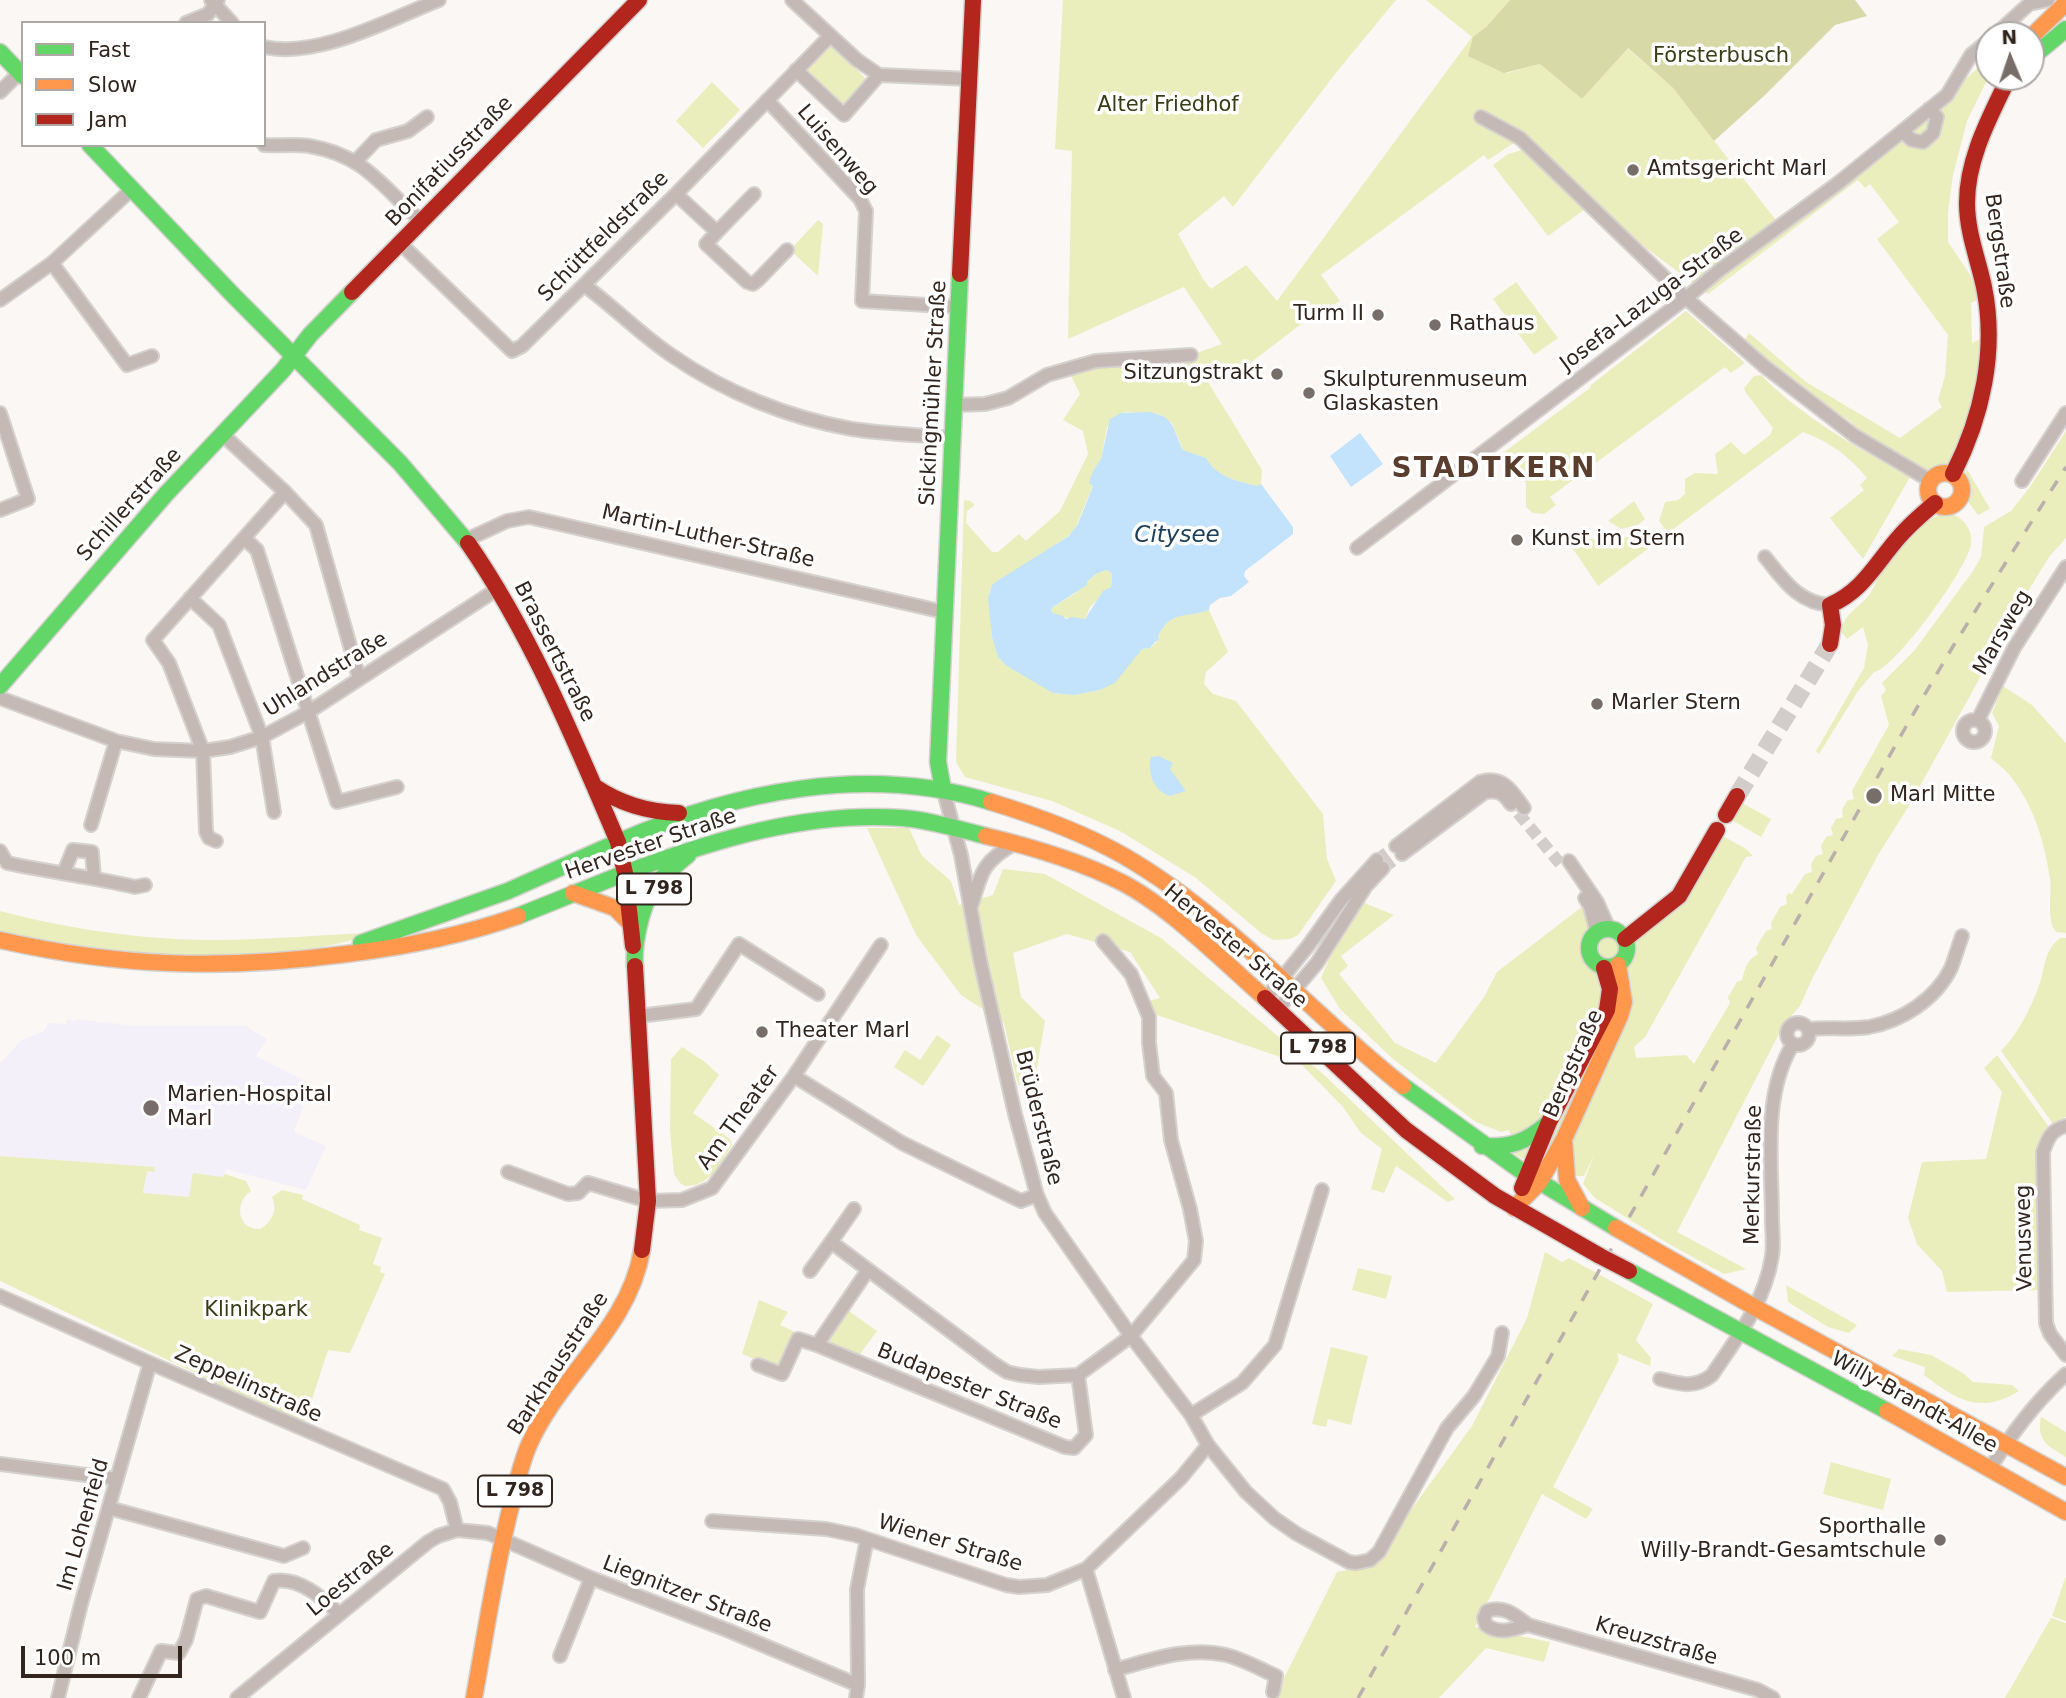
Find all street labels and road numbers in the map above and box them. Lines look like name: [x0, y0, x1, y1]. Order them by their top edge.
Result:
street label: Bonifatiusstraße: [381, 91, 519, 233]
street label: Luisenweg: [791, 100, 883, 200]
street label: Schüttfeldstraße: [533, 166, 675, 308]
street label: Bergstraße: [1978, 192, 2020, 310]
street label: Josefa-Lazuga-Straße: [1556, 223, 1748, 377]
street label: Sickingmühler Straße: [916, 280, 952, 506]
street label: Schillerstraße: [72, 443, 188, 567]
street label: Martin-Luther-Straße: [599, 500, 817, 574]
street label: Brassertstraße: [508, 577, 600, 727]
street label: Marsweg: [1969, 586, 2037, 680]
street label: Uhlandstraße: [260, 627, 392, 723]
street label: Hervester Straße: [562, 804, 740, 886]
road number: L 798: [617, 874, 691, 904]
street label: Hervester Straße: [1158, 880, 1312, 1014]
street label: Bergstraße: [1539, 1006, 1609, 1122]
road number: L 798: [1281, 1032, 1355, 1064]
street label: Brüderstraße: [1009, 1048, 1067, 1188]
street label: Am Theater: [693, 1061, 785, 1175]
street label: Merkurstraße: [1740, 1105, 1768, 1245]
street label: Venusweg: [2011, 1184, 2039, 1292]
street label: Barkhausstraße: [503, 1288, 615, 1440]
street label: Budapester Straße: [873, 1338, 1065, 1436]
street label: Zeppelinstraße: [170, 1341, 326, 1429]
street label: Willy-Brandt-Allee: [1826, 1347, 2002, 1459]
street label: Im Lohenfeld: [53, 1456, 115, 1594]
road number: L 798: [478, 1476, 552, 1506]
street label: Wiener Straße: [875, 1510, 1025, 1578]
street label: Loestraße: [303, 1538, 399, 1622]
street label: Liegnitzer Straße: [599, 1551, 775, 1639]
street label: Kreuzstraße: [1592, 1613, 1720, 1671]

